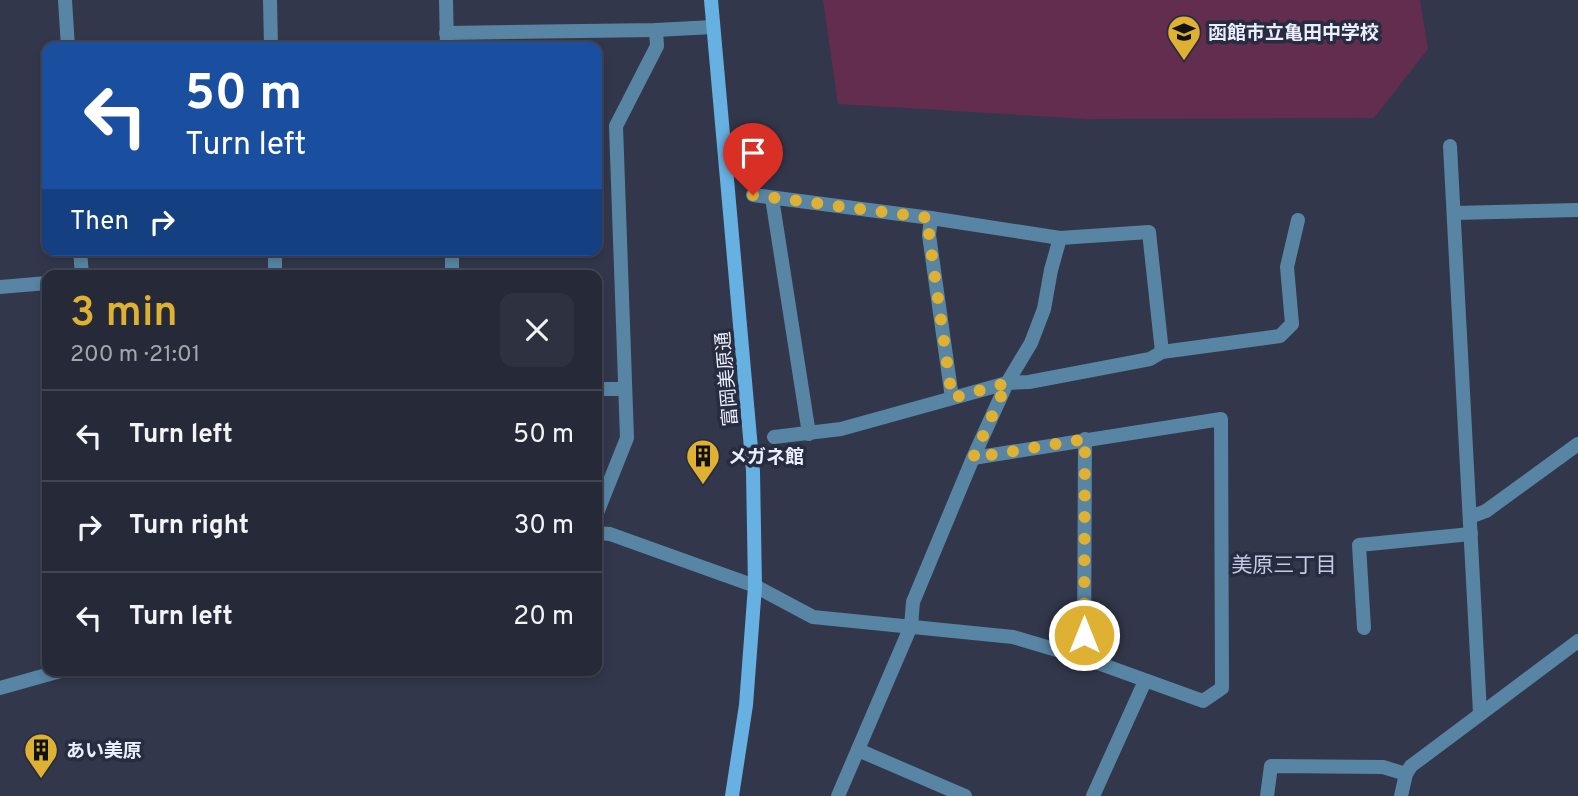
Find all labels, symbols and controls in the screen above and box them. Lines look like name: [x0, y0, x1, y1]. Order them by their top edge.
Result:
school or university icon: 函館市立亀田中学校: [1165, 13, 1203, 62]
place label: 函館市立亀田中学校: [1208, 22, 1379, 46]
text: 50 m: [185, 65, 302, 127]
icon: left: [70, 70, 161, 161]
pin: [723, 123, 783, 195]
text: Turn left: [185, 126, 306, 166]
icon: arrive: [734, 134, 772, 172]
icon: right: [143, 203, 181, 241]
text: Then: [70, 206, 129, 239]
text: 3 min: [70, 288, 178, 341]
button: close: [500, 293, 574, 367]
street label: 富岡美原通: [712, 330, 744, 427]
text: 200 m · 21:01: [70, 341, 200, 370]
icon: left: [70, 417, 108, 455]
text: Turn left: [129, 419, 233, 452]
text: 50 m: [513, 419, 574, 452]
building icon: メガネ館: [684, 437, 722, 486]
place label: メガネ館: [728, 446, 804, 470]
icon: right: [70, 508, 108, 546]
text: Turn right: [129, 510, 249, 543]
text: 30 m: [514, 510, 574, 543]
district label: 美原三丁目: [1232, 553, 1337, 580]
position arrow: [1047, 598, 1121, 672]
icon: left: [70, 599, 108, 637]
text: Turn left: [129, 601, 233, 634]
text: 20 m: [513, 601, 574, 634]
building icon: あい美原: [22, 731, 60, 780]
place label: あい美原: [66, 740, 142, 764]

